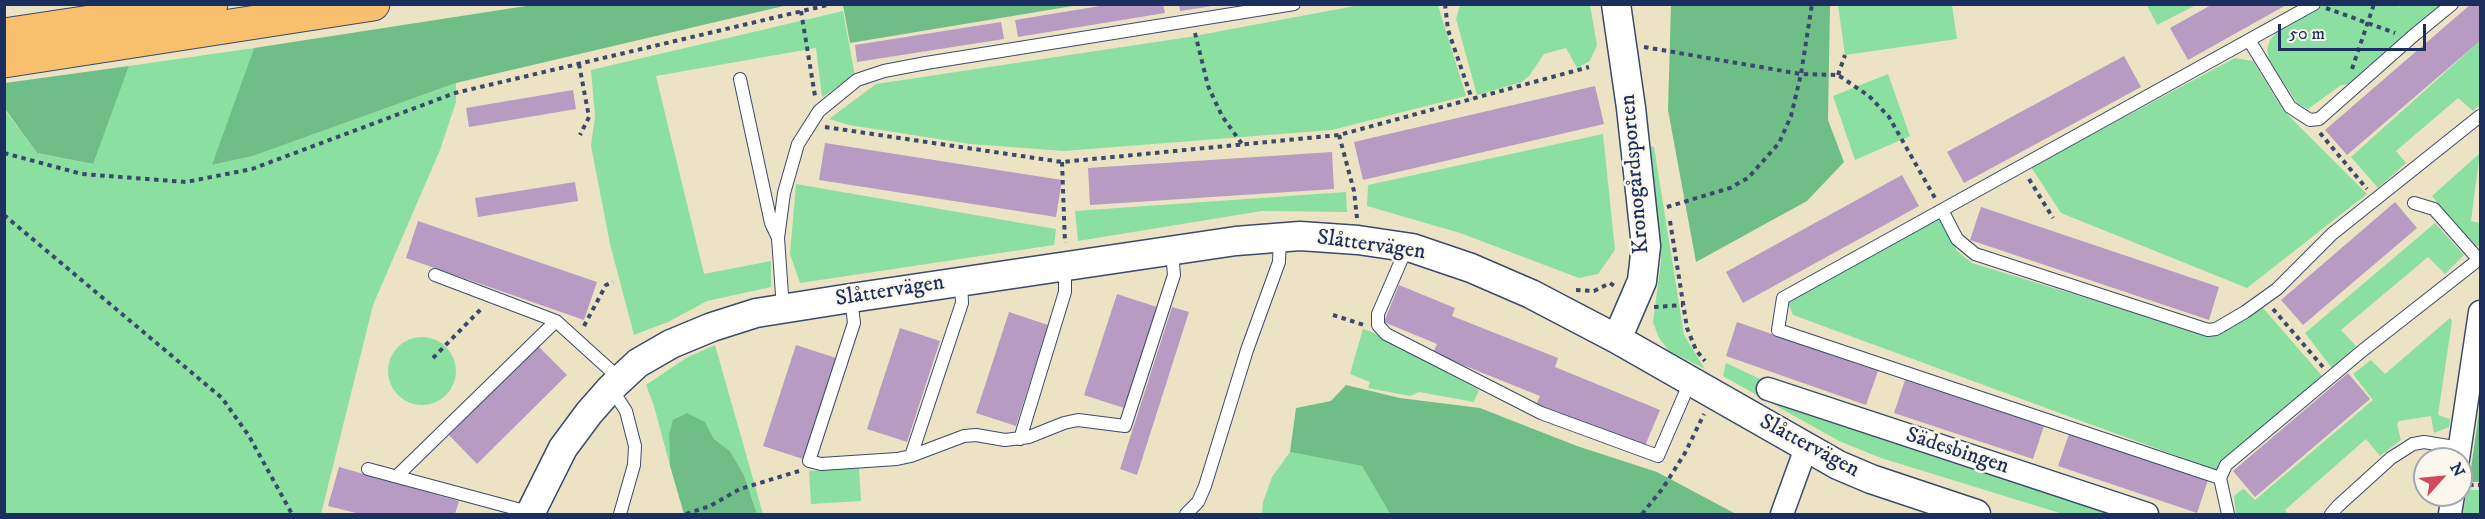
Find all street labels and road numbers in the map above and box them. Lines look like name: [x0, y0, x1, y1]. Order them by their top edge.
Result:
street label: Kronogårdsporten: [1616, 93, 1656, 255]
street label: Slåttervägen: [1315, 225, 1427, 267]
street label: Slåttervägen: [834, 270, 946, 314]
street label: Slåttervägen: [1754, 410, 1864, 484]
street label: Sädesbingen: [1902, 423, 2012, 481]

